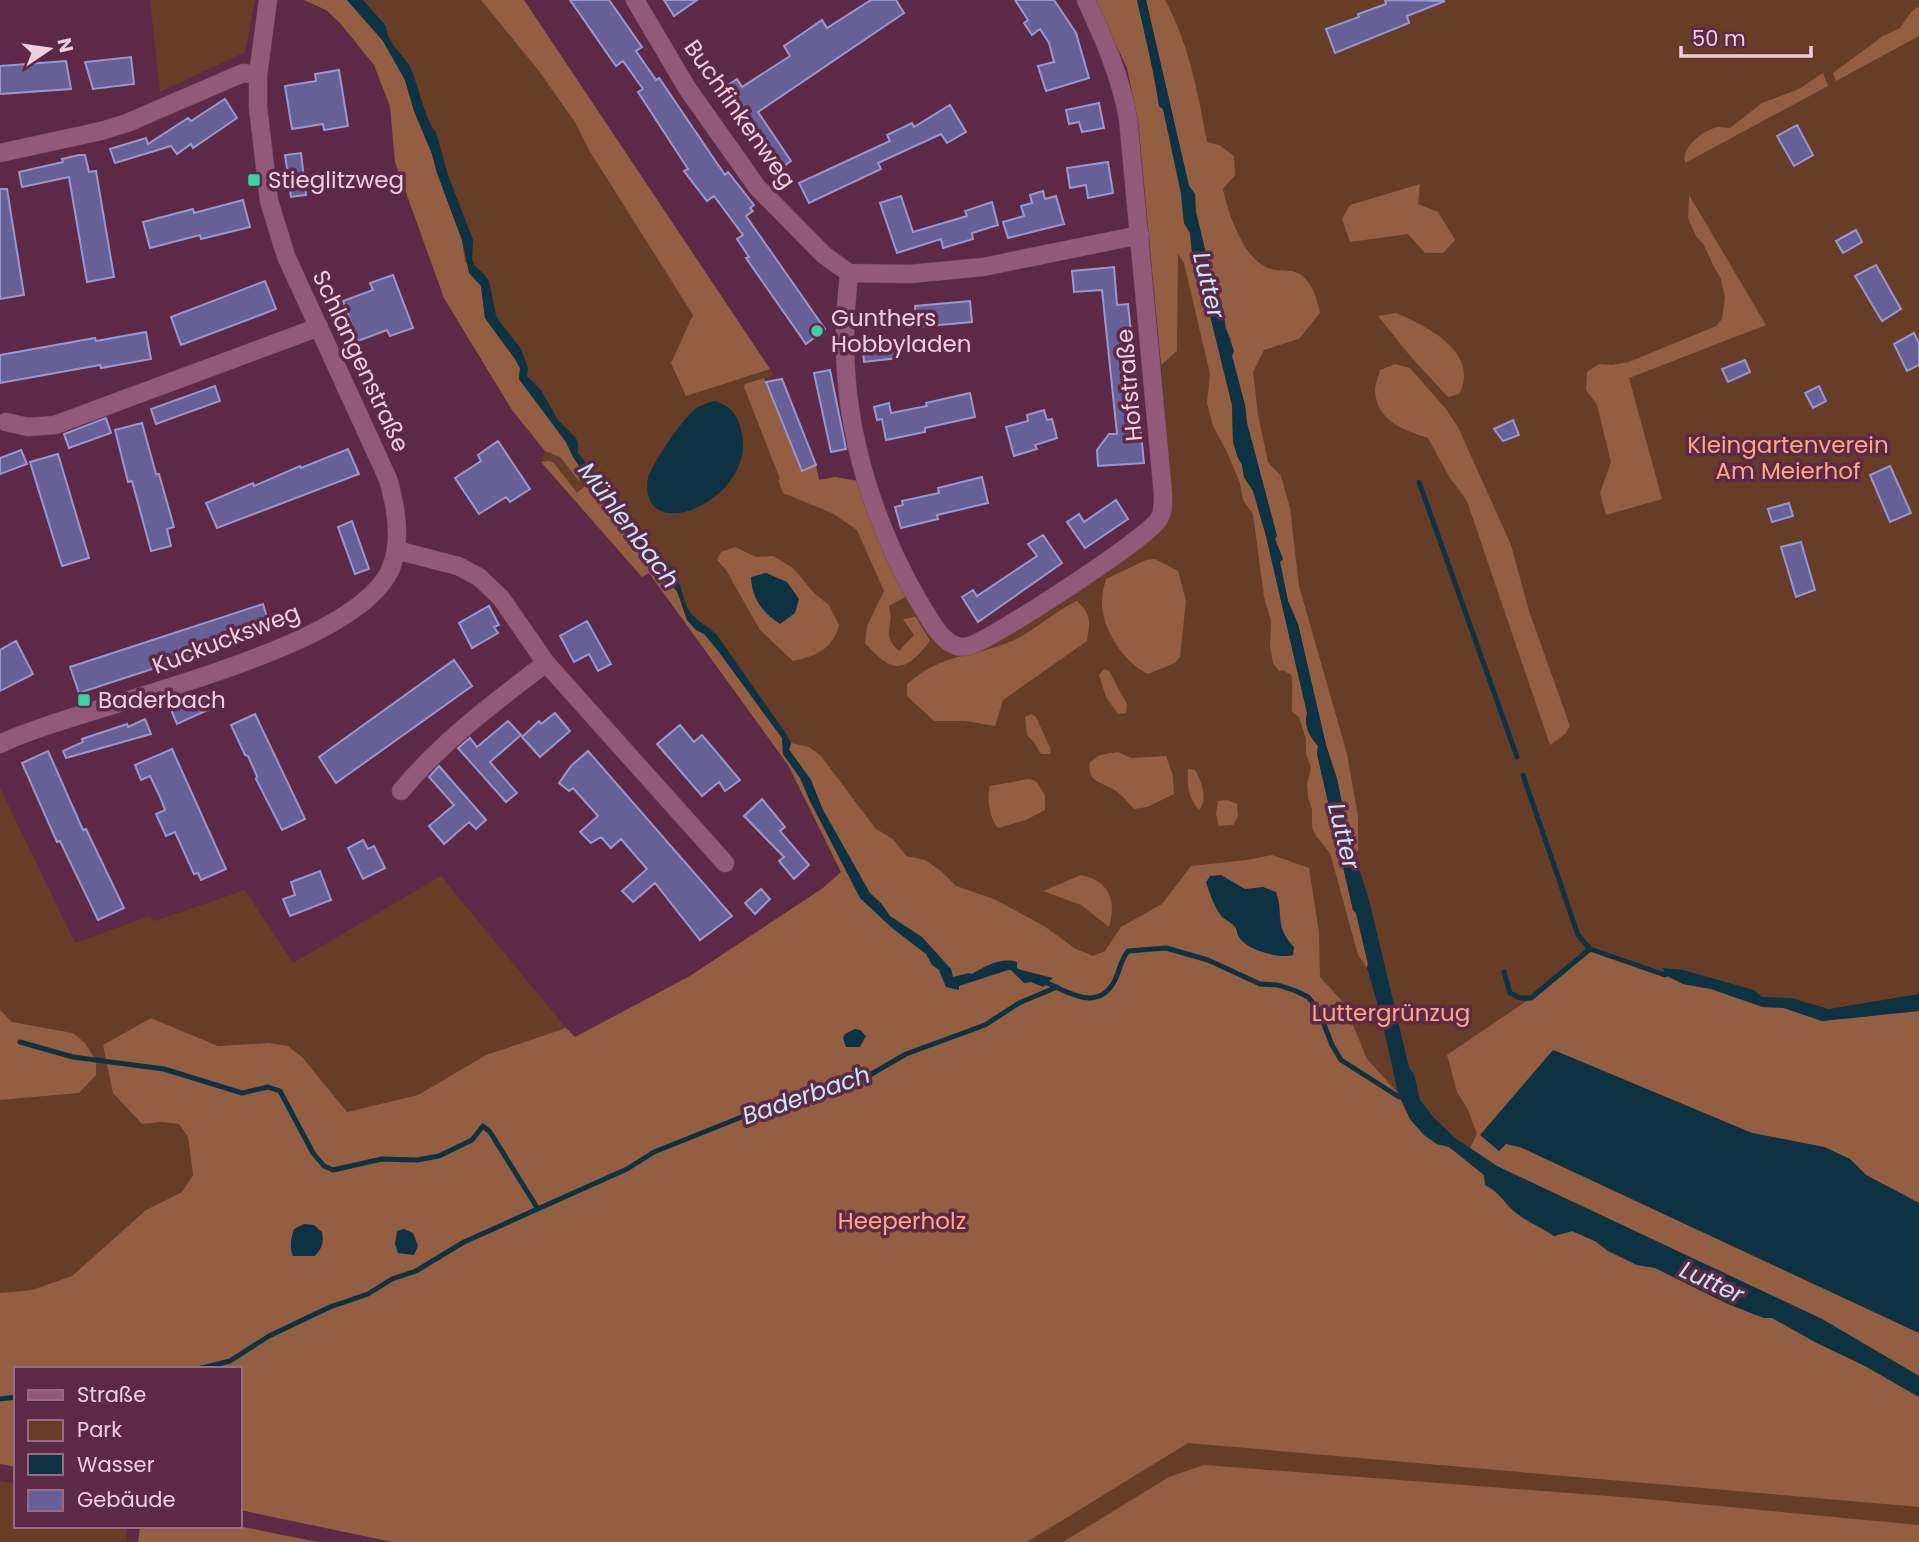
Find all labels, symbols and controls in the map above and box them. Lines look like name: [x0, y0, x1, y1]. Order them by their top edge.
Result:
north arrow: [14, 14, 84, 84]
scale bar: [1681, 14, 1811, 58]
text: 50 m: [1692, 24, 1746, 53]
street label: Buchfinkenweg: [677, 33, 803, 195]
text: N: [50, 35, 80, 55]
place label: Stieglitzweg: [268, 164, 404, 196]
marker: Stieglitzweg: [246, 172, 262, 188]
water label: Lutter: [1185, 248, 1233, 323]
street label: Schlangenstraße: [305, 265, 417, 457]
place label: Gunthers Hobbyladen: [831, 302, 971, 360]
marker: Gunthers Hobbyladen: [809, 323, 825, 339]
street label: Hofstraße: [1108, 327, 1150, 443]
park label: Kleingartenverein Am Meierhof: [1687, 429, 1889, 487]
water label: Mühlenbach: [571, 455, 687, 595]
street label: Kuckucksweg: [148, 596, 304, 682]
place label: Baderbach: [98, 684, 226, 716]
marker: Baderbach: [76, 692, 92, 708]
water label: Lutter: [1320, 799, 1368, 874]
park label: Luttergrünzug: [1312, 997, 1470, 1029]
water label: Baderbach: [738, 1058, 874, 1132]
park label: Heeperholz: [838, 1205, 966, 1237]
water label: Lutter: [1675, 1253, 1750, 1312]
legend: [14, 1367, 242, 1528]
text: Straße: [77, 1380, 146, 1409]
text: Park: [77, 1415, 122, 1444]
text: Wasser: [77, 1450, 155, 1479]
text: Gebäude: [77, 1485, 175, 1514]

